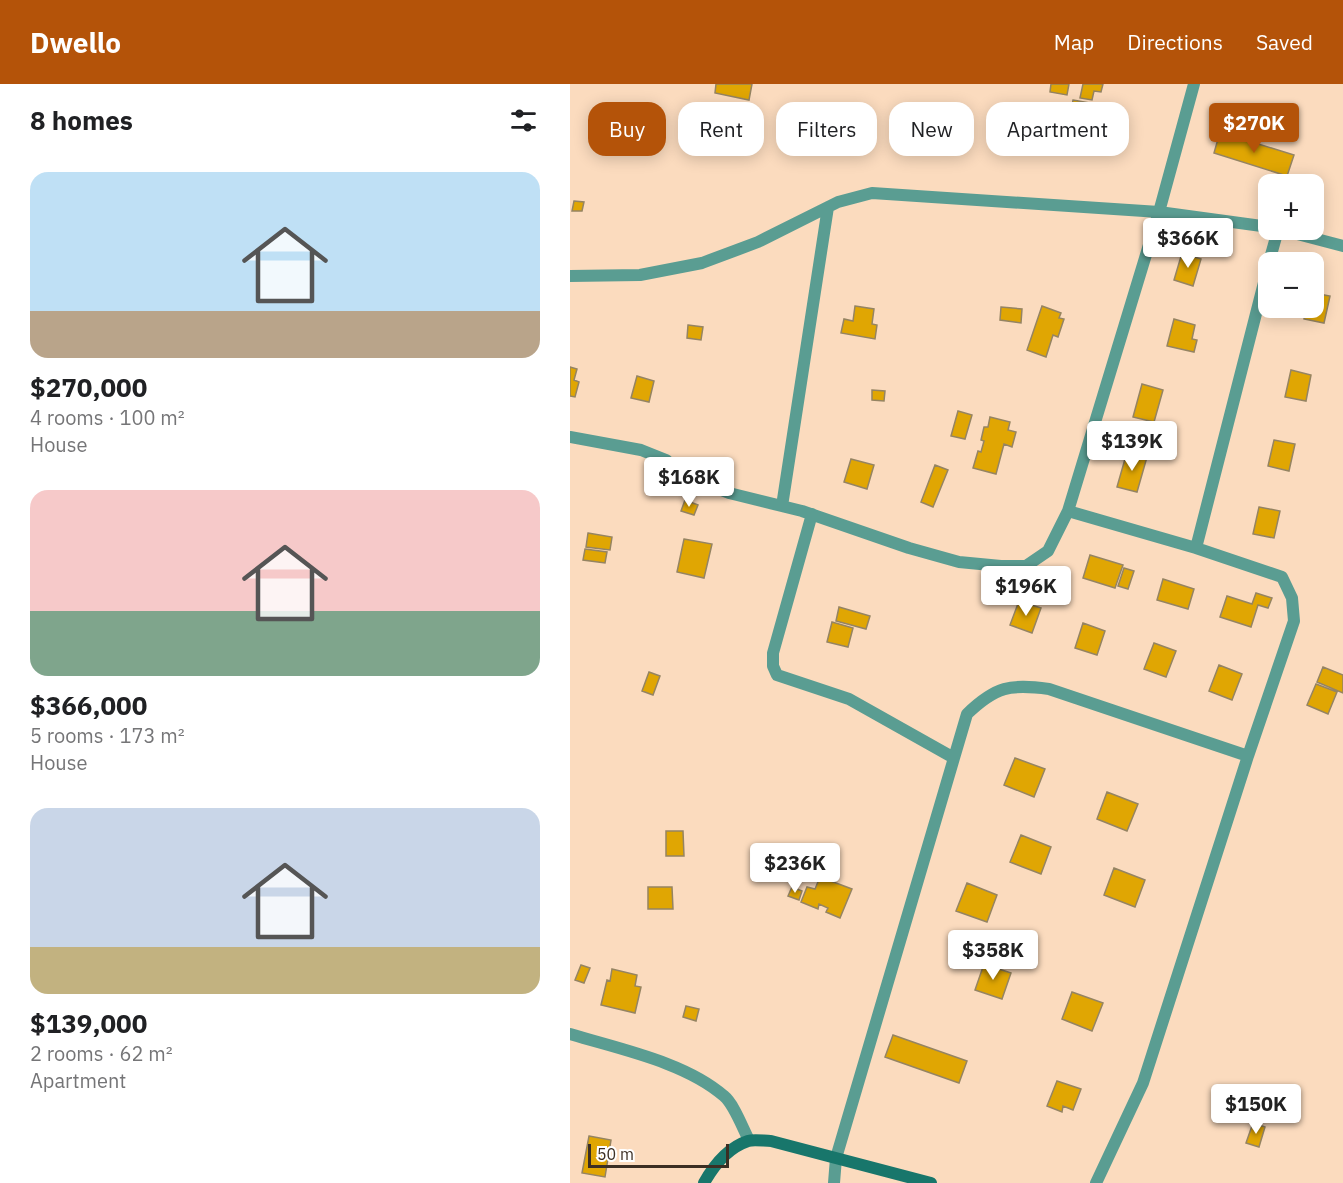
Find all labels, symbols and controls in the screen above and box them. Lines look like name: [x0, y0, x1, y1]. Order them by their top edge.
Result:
text: Dwello: [30, 24, 121, 61]
text: Map: [1054, 28, 1094, 56]
text: Directions: [1127, 28, 1223, 56]
text: Saved: [1256, 28, 1313, 56]
chip: Buy: [588, 102, 666, 156]
chip: Rent: [678, 102, 764, 156]
chip: Filters: [776, 102, 877, 156]
chip: New: [889, 102, 974, 156]
chip: Apartment: [986, 102, 1129, 156]
text: 8 homes: [30, 103, 133, 137]
pin: $270K: [1212, 103, 1296, 154]
icon: filters: [507, 104, 540, 137]
text: $270K: [1223, 109, 1285, 136]
map controls: [1258, 174, 1324, 318]
button: +: [1258, 174, 1324, 240]
icon: home: [231, 211, 339, 319]
pin: $366K: [1146, 218, 1230, 269]
text: $366K: [1157, 224, 1219, 251]
button: −: [1258, 252, 1324, 318]
text: $270,000: [30, 370, 147, 404]
text: 4 rooms · 100 m²: [30, 404, 185, 431]
pin: $139K: [1090, 421, 1174, 472]
text: $139K: [1101, 427, 1163, 454]
text: House: [30, 431, 87, 458]
pin: $168K: [647, 457, 731, 508]
text: $168K: [658, 463, 720, 490]
icon: home: [231, 529, 339, 637]
pin: $196K: [984, 566, 1068, 617]
text: $196K: [995, 572, 1057, 599]
text: $366,000: [30, 688, 147, 722]
text: 5 rooms · 173 m²: [30, 722, 185, 749]
text: House: [30, 749, 87, 776]
pin: $236K: [753, 843, 837, 894]
icon: home: [231, 847, 339, 955]
text: $236K: [764, 849, 826, 876]
pin: $358K: [951, 930, 1035, 981]
text: $358K: [962, 936, 1024, 963]
text: $139,000: [30, 1006, 147, 1040]
text: 2 rooms · 62 m²: [30, 1040, 173, 1067]
text: Apartment: [30, 1067, 126, 1094]
pin: $150K: [1214, 1084, 1298, 1135]
text: $150K: [1225, 1090, 1287, 1117]
scale bar: [588, 1141, 729, 1168]
text: 50 m: [597, 1144, 634, 1164]

